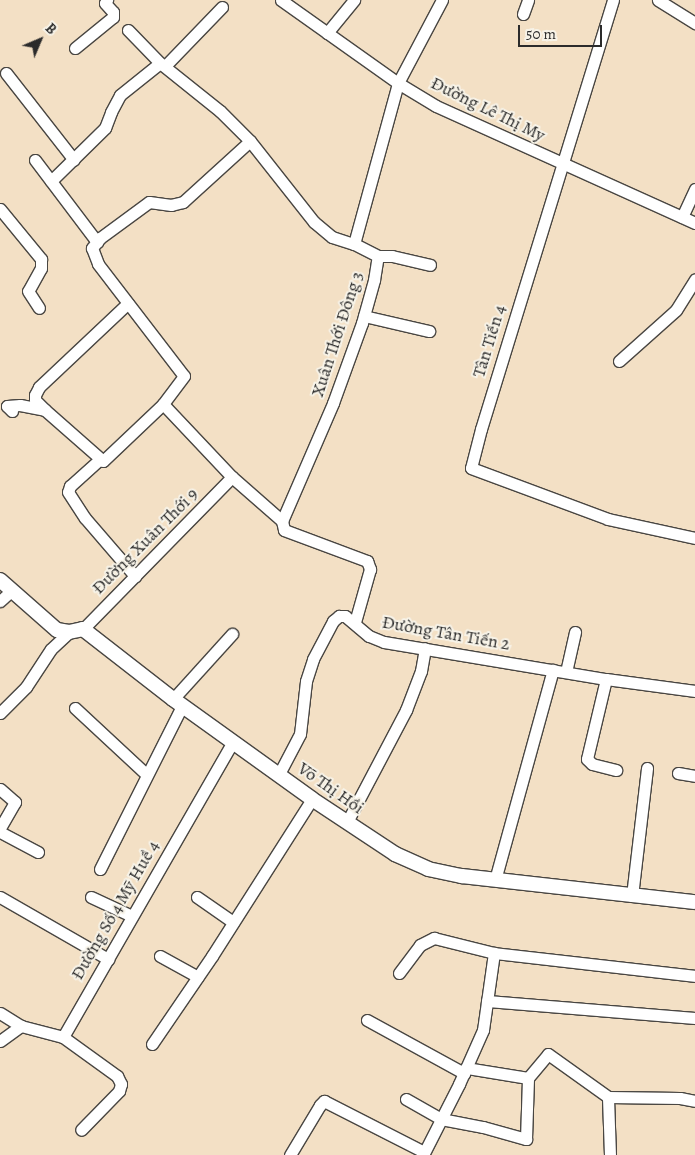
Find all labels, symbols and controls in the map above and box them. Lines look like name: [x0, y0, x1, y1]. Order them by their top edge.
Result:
north arrow: [15, 15, 65, 65]
scale bar: [520, 15, 604, 47]
text: B: [41, 19, 61, 39]
text: 50 m: [526, 24, 556, 44]
street label: Đường Lê Thị My: [427, 72, 549, 146]
street label: Xuân Thới Đông 3: [307, 269, 367, 399]
street label: Tân Tiến 4: [468, 302, 510, 380]
street label: Đường Xuân Thới 9: [87, 483, 203, 599]
street label: Đường Tân Tiến 2: [380, 611, 512, 655]
street label: Võ Thị Hồi: [294, 757, 368, 819]
street label: Đường Số 4 Mỹ Huề 4: [66, 836, 164, 984]

